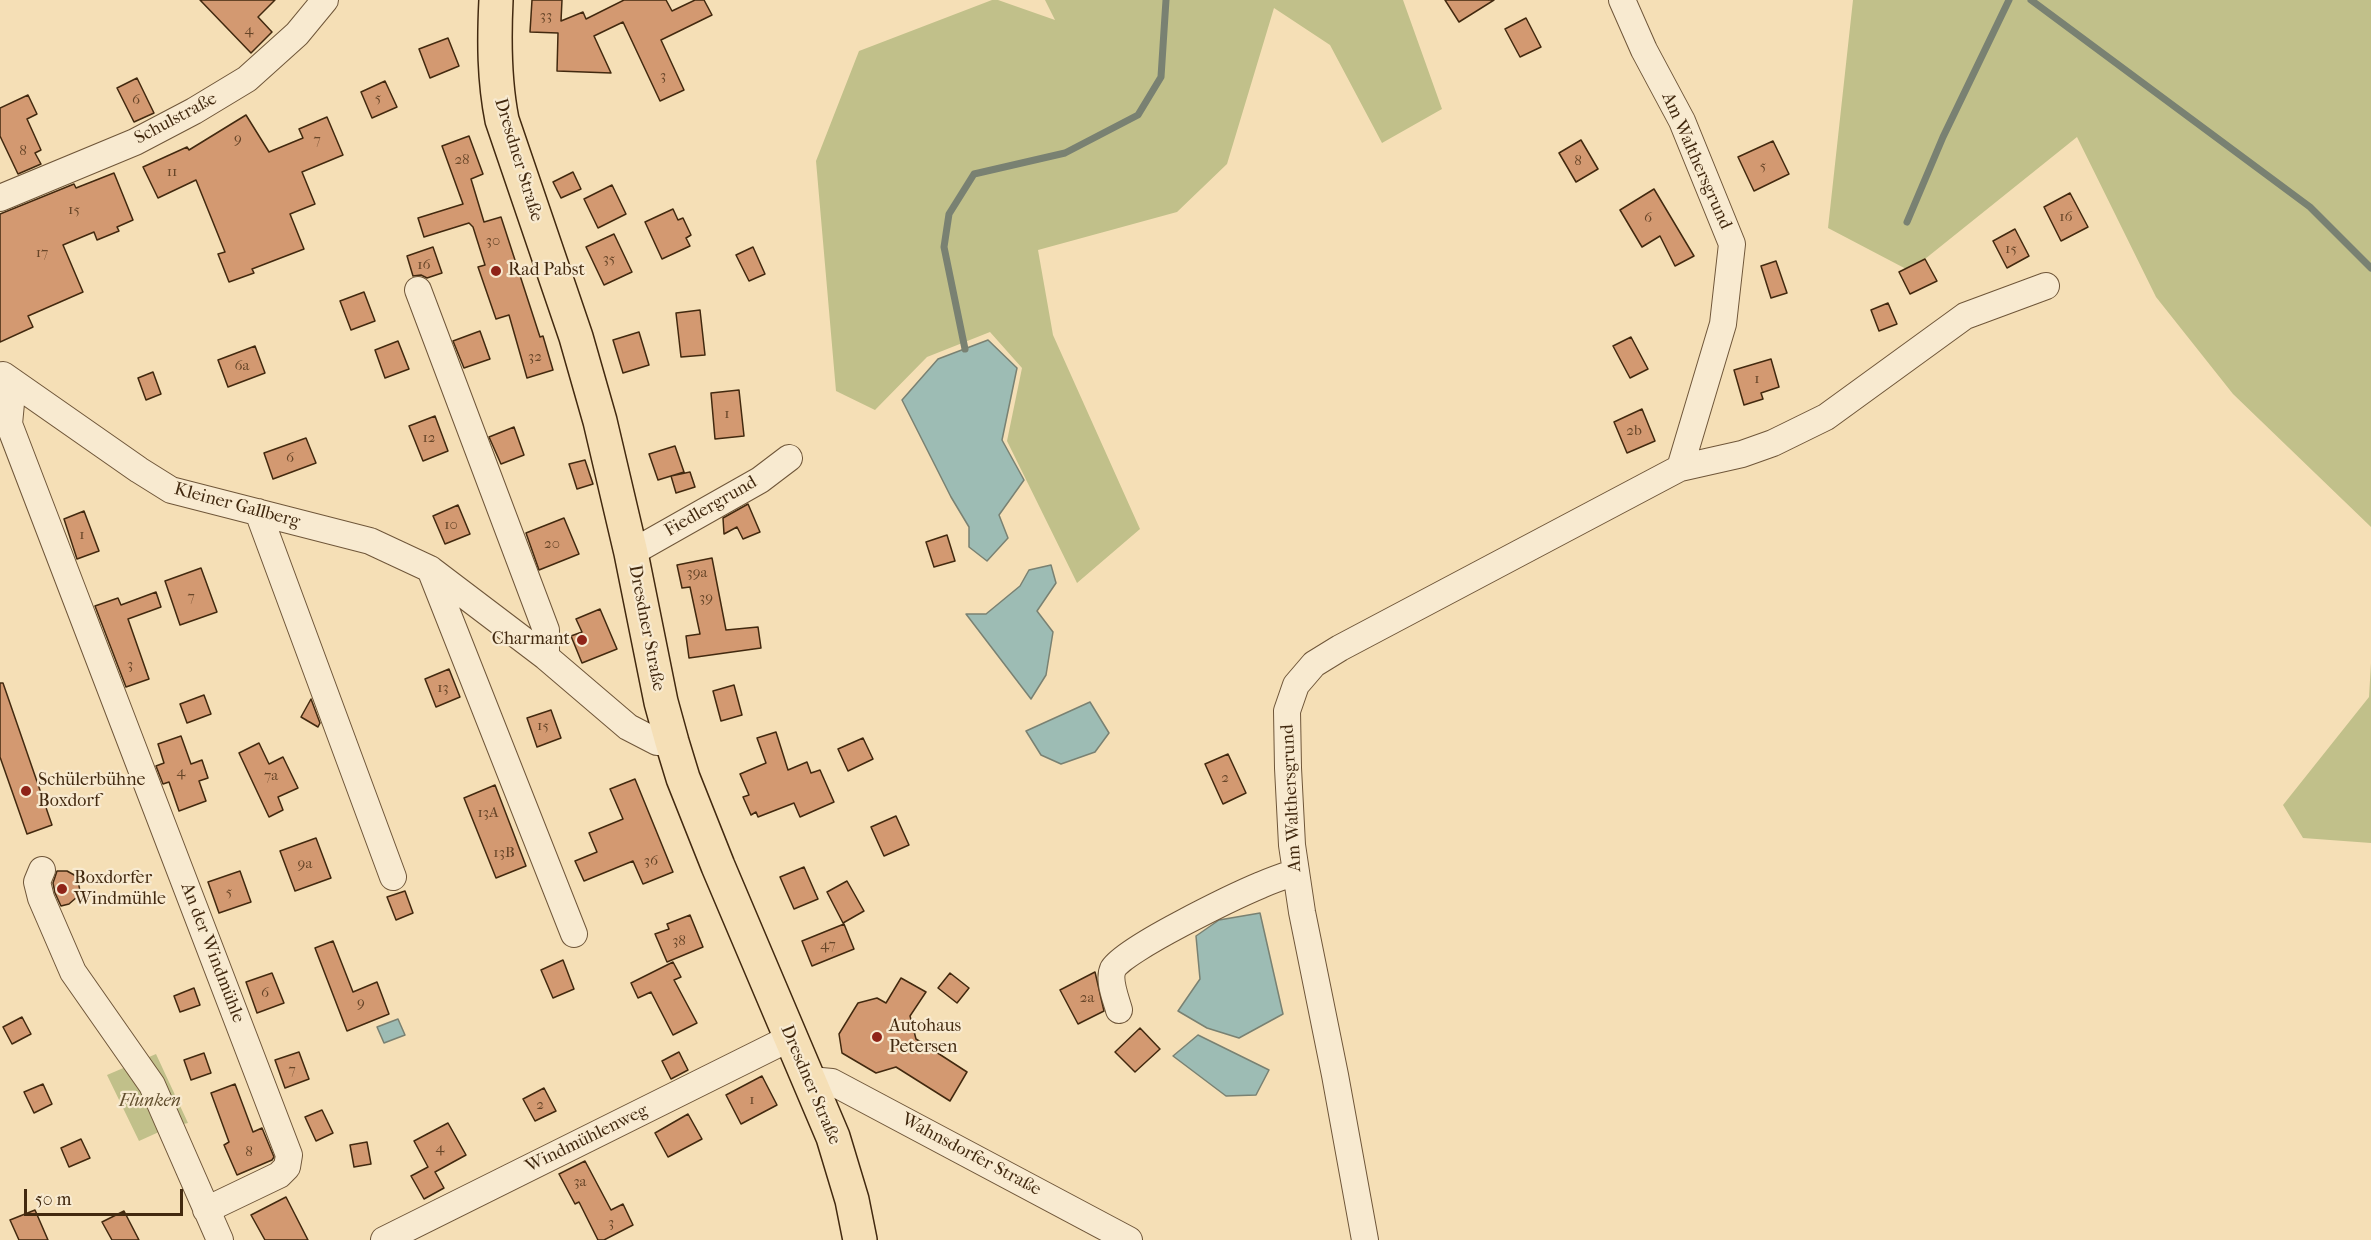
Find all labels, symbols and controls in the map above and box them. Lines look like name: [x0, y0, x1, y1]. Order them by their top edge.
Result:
house number: 33: [540, 7, 552, 25]
house number: 4: [245, 21, 253, 39]
house number: 3: [660, 67, 666, 85]
street label: Schulstraße: [131, 88, 221, 150]
house number: 5: [375, 89, 381, 107]
street label: Am Walthersgrund: [1656, 89, 1736, 233]
house number: 6: [132, 91, 140, 109]
street label: Dresdner Straße: [489, 96, 547, 224]
house number: 9: [234, 130, 242, 148]
house number: 7: [313, 131, 321, 149]
house number: 8: [19, 142, 27, 160]
house number: 28: [454, 151, 470, 169]
house number: 8: [1574, 152, 1582, 170]
house number: 5: [1760, 157, 1766, 175]
house number: 11: [167, 163, 177, 181]
house number: 15: [68, 201, 80, 219]
house number: 16: [2059, 208, 2073, 226]
house number: 6: [1644, 209, 1652, 227]
house number: 30: [486, 232, 500, 250]
house number: 15: [2005, 240, 2017, 258]
house number: 17: [36, 244, 48, 262]
house number: 35: [603, 250, 615, 268]
house number: 16: [417, 256, 431, 274]
place label: Rad Pabst: [508, 260, 585, 282]
marker: Rad Pabst: [489, 264, 503, 278]
house number: 32: [528, 348, 542, 366]
house number: 6a: [234, 357, 250, 375]
house number: 1: [1754, 370, 1760, 388]
house number: 1: [724, 405, 730, 423]
house number: 2b: [1626, 422, 1642, 440]
house number: 12: [422, 429, 436, 447]
house number: 6: [286, 449, 294, 467]
street label: Fiedlergrund: [661, 472, 761, 542]
street label: Kleiner Gallberg: [172, 479, 302, 533]
house number: 10: [444, 516, 458, 534]
house number: 1: [79, 526, 85, 544]
house number: 20: [544, 535, 560, 553]
street label: Dresdner Straße: [623, 563, 669, 693]
house number: 39a: [687, 564, 707, 582]
house number: 7: [187, 588, 195, 606]
house number: 39: [699, 589, 713, 607]
place label: Charmant: [492, 629, 570, 651]
marker: Charmant: [575, 633, 589, 647]
house number: 3: [127, 656, 133, 674]
house number: 13: [437, 679, 449, 697]
house number: 15: [537, 717, 549, 735]
street label: Am Walthersgrund: [1277, 724, 1307, 872]
house number: 4: [177, 763, 185, 781]
house number: 7a: [264, 767, 278, 785]
house number: 2: [1221, 769, 1229, 787]
place label: Schülerbühne Boxdorf: [38, 770, 145, 812]
marker: Schülerbühne Boxdorf: [19, 784, 33, 798]
house number: 13A: [477, 804, 499, 822]
house number: 13B: [493, 844, 515, 862]
house number: 36: [644, 852, 658, 870]
house number: 9a: [298, 855, 312, 873]
place label: Boxdorfer Windmühle: [74, 868, 166, 910]
street label: An der Windmühle: [175, 880, 249, 1026]
marker: Boxdorfer Windmühle: [55, 882, 69, 896]
house number: 5: [226, 883, 232, 901]
house number: 38: [672, 932, 686, 950]
house number: 47: [820, 936, 836, 954]
house number: 6: [261, 984, 269, 1002]
house number: 2a: [1080, 989, 1094, 1007]
house number: 9: [357, 994, 365, 1012]
place label: Autohaus Petersen: [889, 1016, 961, 1058]
street label: Dresdner Straße: [775, 1022, 845, 1148]
marker: Autohaus Petersen: [870, 1030, 884, 1044]
house number: 7: [288, 1061, 296, 1079]
park label: Flunken: [119, 1091, 181, 1113]
house number: 1: [749, 1091, 755, 1109]
house number: 2: [536, 1096, 544, 1114]
street label: Windmühlenweg: [522, 1100, 652, 1178]
street label: Wahnsdorfer Straße: [898, 1109, 1044, 1201]
house number: 4: [436, 1139, 444, 1157]
house number: 8: [245, 1143, 253, 1161]
house number: 3a: [573, 1173, 587, 1191]
scale bar: [27, 1177, 186, 1215]
text: 50 m: [35, 1189, 71, 1210]
house number: 3: [608, 1214, 614, 1232]

